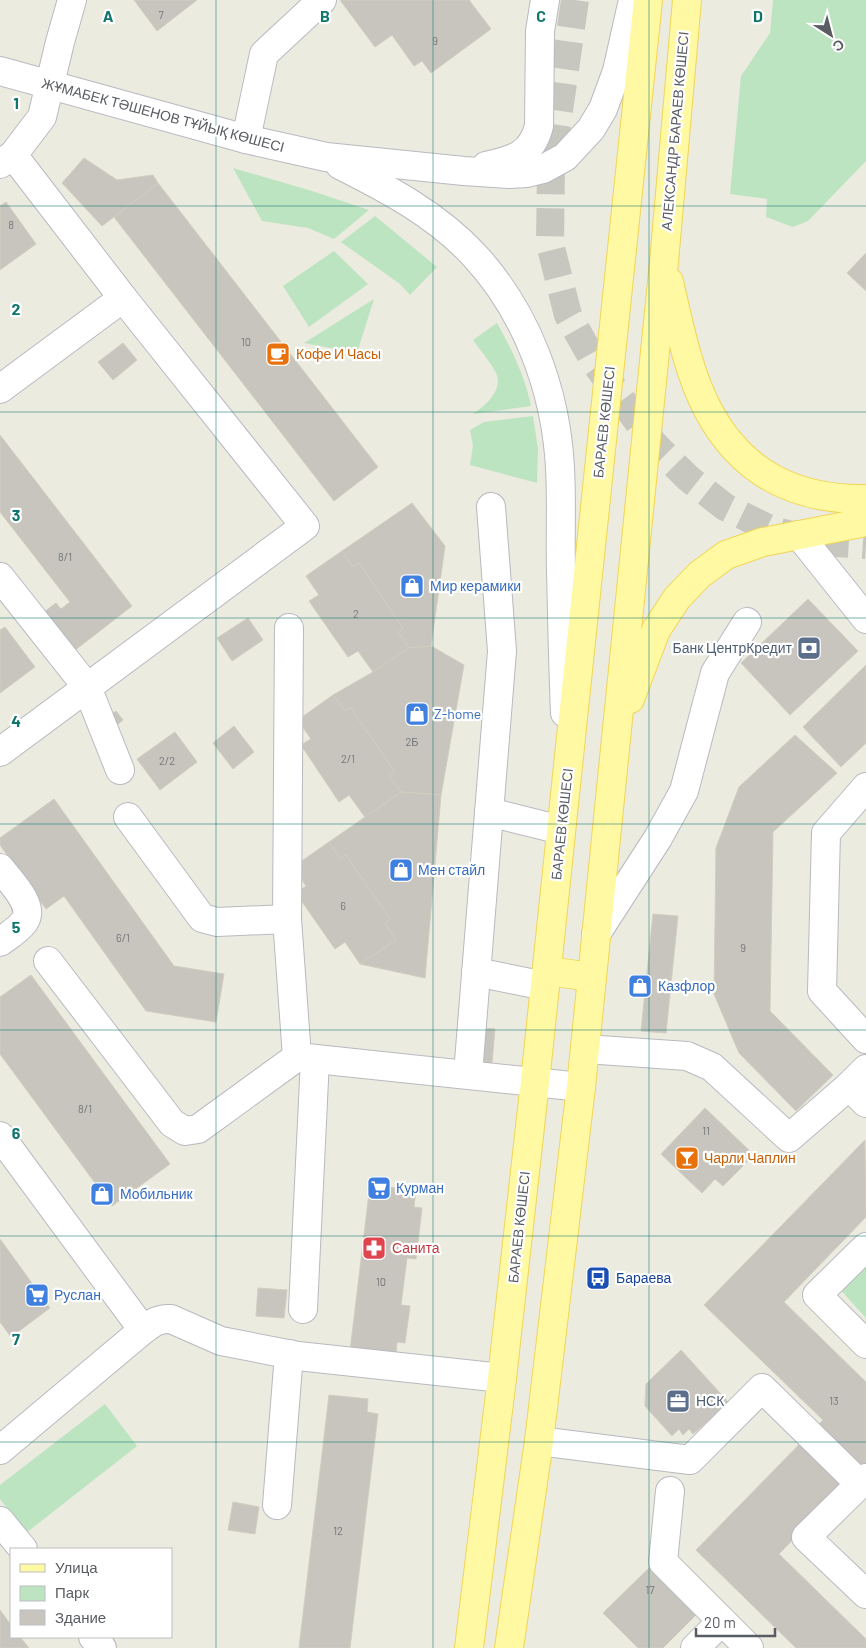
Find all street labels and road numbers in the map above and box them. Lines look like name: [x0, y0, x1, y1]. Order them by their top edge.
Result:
street label: АЛЕКСАНДР БАРАЕВ КӨШЕСІ: [657, 31, 692, 231]
street label: ЖҰМАБЕК ТӘШЕНОВ ТҰЙЫҚ КӨШЕСІ: [40, 74, 286, 155]
street label: БАРАЕВ КӨШЕСІ: [589, 365, 618, 479]
street label: БАРАЕВ КӨШЕСІ: [547, 767, 576, 881]
street label: БАРАЕВ КӨШЕСІ: [504, 1170, 533, 1284]

